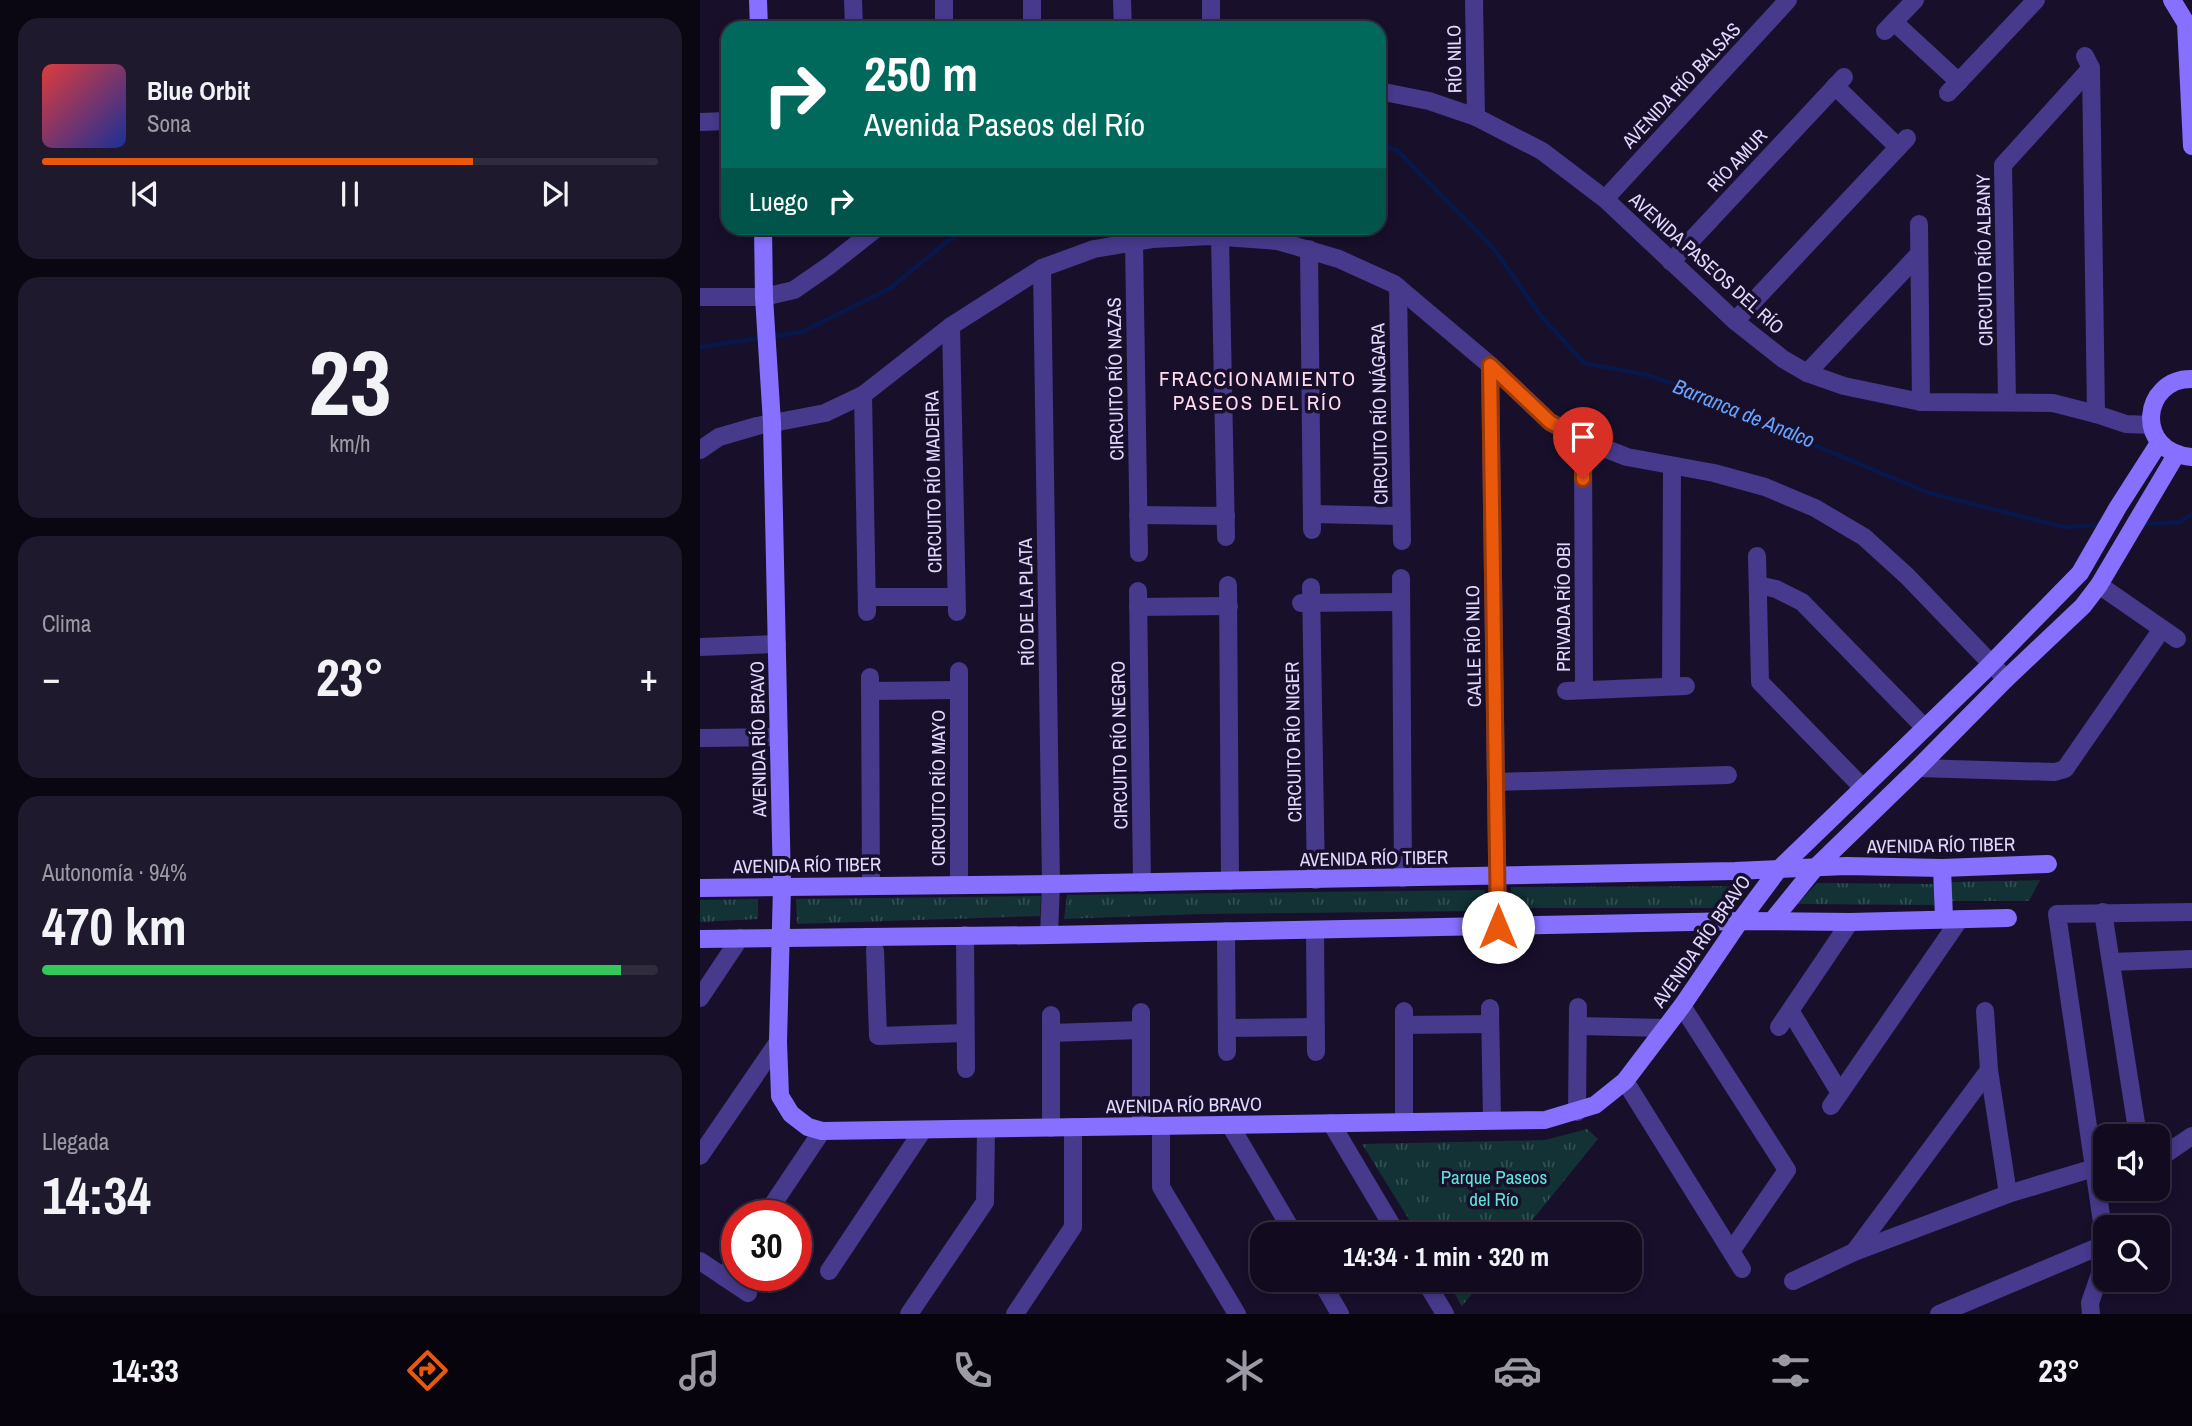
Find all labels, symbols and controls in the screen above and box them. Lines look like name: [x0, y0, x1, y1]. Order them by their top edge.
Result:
street label: AVENIDA RÍO BALSAS: [1615, 16, 1746, 154]
street label: RÍO NILO: [1440, 25, 1468, 93]
text: 250 m: [864, 40, 978, 106]
icon: right: [749, 49, 840, 140]
text: Blue Orbit: [147, 73, 250, 108]
text: Avenida Paseos del Río: [864, 103, 1145, 146]
text: Sona: [147, 108, 191, 139]
street label: RÍO AMUR: [1701, 123, 1773, 197]
street label: CIRCUITO RÍO ALBANY: [1969, 173, 1998, 346]
icon: previous: [126, 175, 164, 213]
icon: pause: [331, 175, 369, 213]
icon: next: [536, 175, 574, 213]
icon: right: [822, 182, 860, 220]
text: Luego: [749, 184, 808, 219]
street label: AVENIDA PASEOS DEL RÍO: [1623, 186, 1790, 340]
street label: CIRCUITO RÍO NAZAS: [1101, 297, 1129, 461]
text: 23: [309, 321, 392, 443]
street label: CIRCUITO RÍO NIÁGARA: [1364, 322, 1394, 505]
district label: FRACCIONAMIENTO PASEOS DEL RÍO: [1159, 364, 1357, 417]
water label: Barranca de Analco: [1669, 371, 1819, 455]
street label: CIRCUITO RÍO MADEIRA: [918, 390, 948, 573]
pin: [1553, 407, 1613, 479]
icon: arrive: [1564, 418, 1602, 456]
text: km/h: [330, 428, 370, 459]
street label: RÍO DE LA PLATA: [1012, 537, 1040, 666]
street label: PRIVADA RÍO OBI: [1550, 542, 1576, 672]
street label: CALLE RÍO NILO: [1459, 585, 1487, 707]
text: Clima: [42, 608, 91, 639]
text: 23°: [316, 642, 384, 712]
text: −: [42, 652, 60, 703]
text: +: [640, 652, 658, 703]
street label: AVENIDA RÍO BRAVO: [744, 661, 772, 818]
street label: CIRCUITO RÍO NEGRO: [1105, 661, 1133, 829]
street label: CIRCUITO RÍO NIGER: [1279, 661, 1307, 823]
street label: CIRCUITO RÍO MAYO: [925, 710, 951, 866]
street label: AVENIDA RÍO TIBER: [1866, 831, 2015, 859]
street label: AVENIDA RÍO TIBER: [1299, 844, 1448, 872]
street label: AVENIDA RÍO TIBER: [732, 851, 881, 879]
text: Autonomía · 94%: [42, 857, 187, 888]
street label: AVENIDA RÍO BRAVO: [1645, 870, 1756, 1013]
position arrow: [1461, 890, 1535, 964]
text: 470 km: [42, 891, 187, 961]
street label: AVENIDA RÍO BRAVO: [1105, 1091, 1262, 1119]
map controls: [2093, 1124, 2170, 1292]
button: sound: [2093, 1124, 2170, 1201]
text: Llegada: [42, 1126, 109, 1157]
text: 14:34: [42, 1160, 151, 1230]
park label: Parque Paseos del Río: [1441, 1164, 1547, 1212]
speed limit sign: 30: [721, 1200, 812, 1291]
button: search: [2093, 1215, 2170, 1292]
text: 14:34 · 1 min · 320 m: [1343, 1239, 1549, 1274]
icon: directions: [403, 1346, 452, 1395]
icon: music: [675, 1346, 724, 1395]
icon: phone: [948, 1346, 997, 1395]
icon: climate: [1220, 1346, 1269, 1395]
icon: car: [1493, 1346, 1542, 1395]
icon: filters: [1766, 1346, 1815, 1395]
text: 14:33: [112, 1349, 179, 1392]
text: 23°: [2038, 1349, 2080, 1392]

